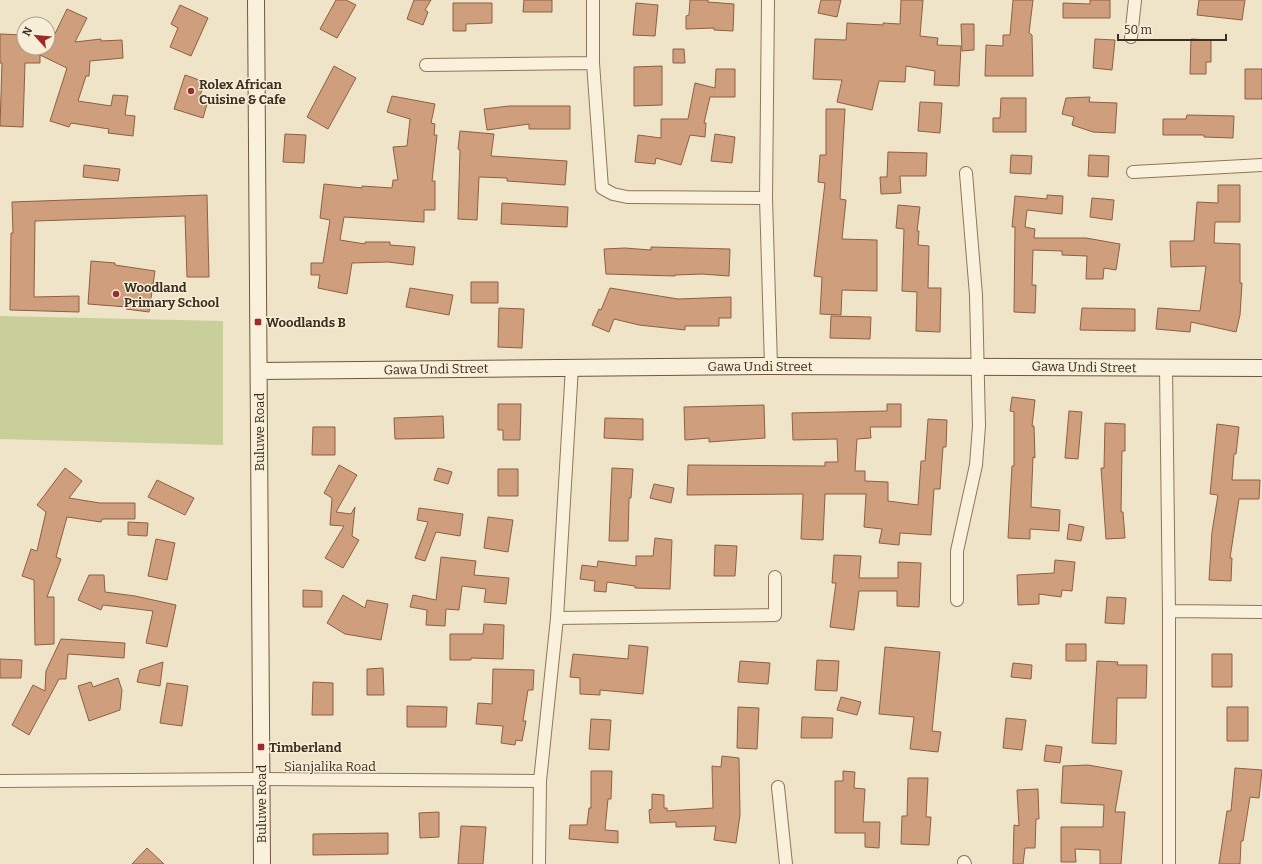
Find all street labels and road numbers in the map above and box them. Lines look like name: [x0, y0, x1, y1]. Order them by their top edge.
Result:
street label: Gawa Undi Street: [708, 359, 813, 374]
street label: Gawa Undi Street: [1031, 359, 1137, 375]
street label: Gawa Undi Street: [383, 361, 489, 377]
street label: Buluwe Road: [252, 393, 267, 471]
street label: Sianjalika Road: [284, 759, 376, 774]
street label: Buluwe Road: [254, 765, 269, 843]

